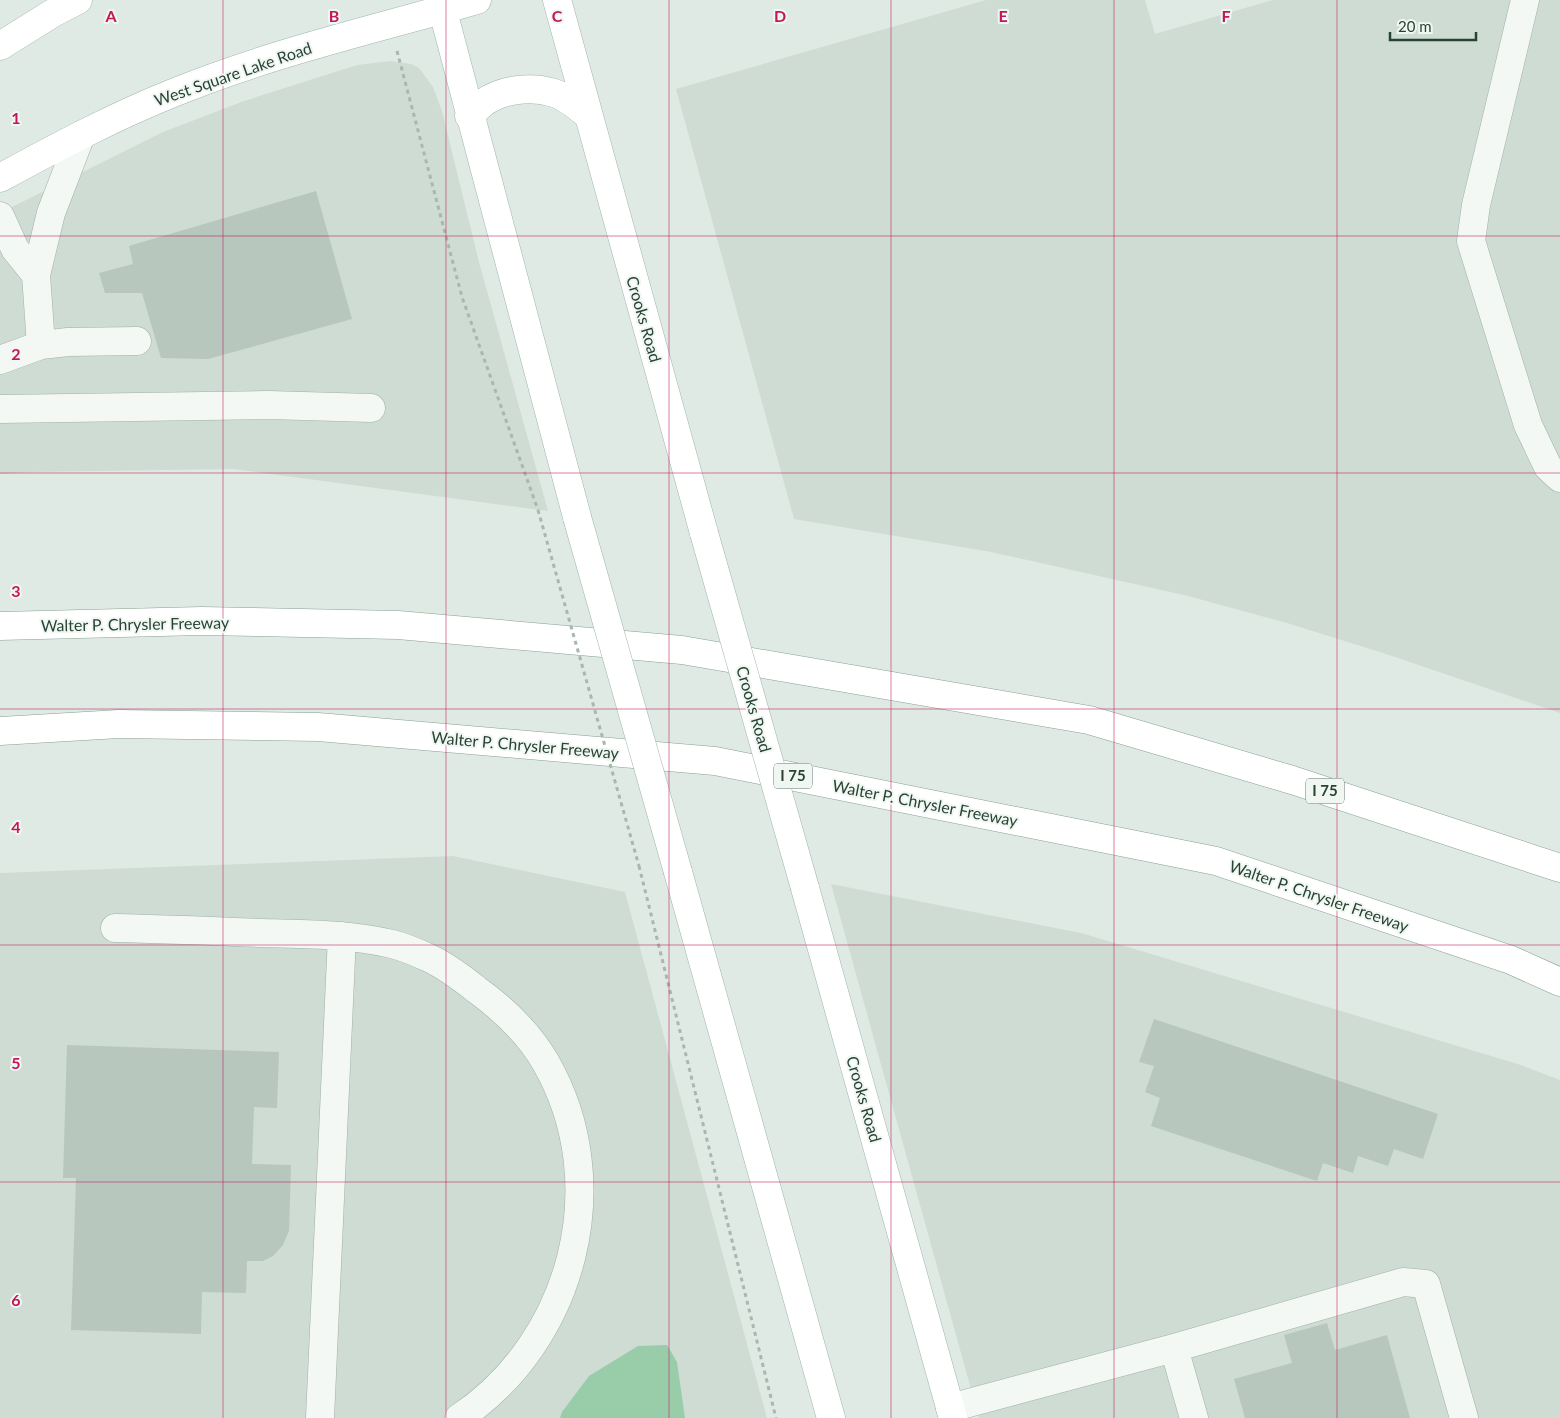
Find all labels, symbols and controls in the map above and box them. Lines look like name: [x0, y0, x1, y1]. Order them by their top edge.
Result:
text: A: [104, 6, 117, 25]
text: B: [329, 6, 339, 25]
text: C: [552, 6, 563, 25]
text: D: [774, 6, 786, 25]
text: E: [998, 6, 1008, 25]
text: F: [1221, 6, 1231, 25]
scale bar: [1390, 10, 1476, 42]
text: 20 m: [1398, 17, 1432, 35]
street label: West Square Lake Road: [152, 38, 314, 109]
text: 1: [11, 108, 21, 127]
street label: Crooks Road: [623, 274, 666, 364]
text: 2: [11, 344, 21, 363]
text: 3: [11, 581, 21, 600]
street label: Walter P. Chrysler Freeway: [41, 612, 230, 635]
street label: Crooks Road: [733, 664, 776, 754]
street label: Walter P. Chrysler Freeway: [430, 727, 620, 762]
road number: I 75: [774, 764, 812, 788]
street label: Walter P. Chrysler Freeway: [831, 775, 1020, 830]
road number: I 75: [1306, 778, 1344, 804]
text: 4: [11, 817, 21, 836]
street label: Walter P. Chrysler Freeway: [1227, 856, 1412, 935]
text: 5: [11, 1053, 21, 1072]
street label: Crooks Road: [843, 1054, 886, 1144]
text: 6: [11, 1290, 21, 1309]

